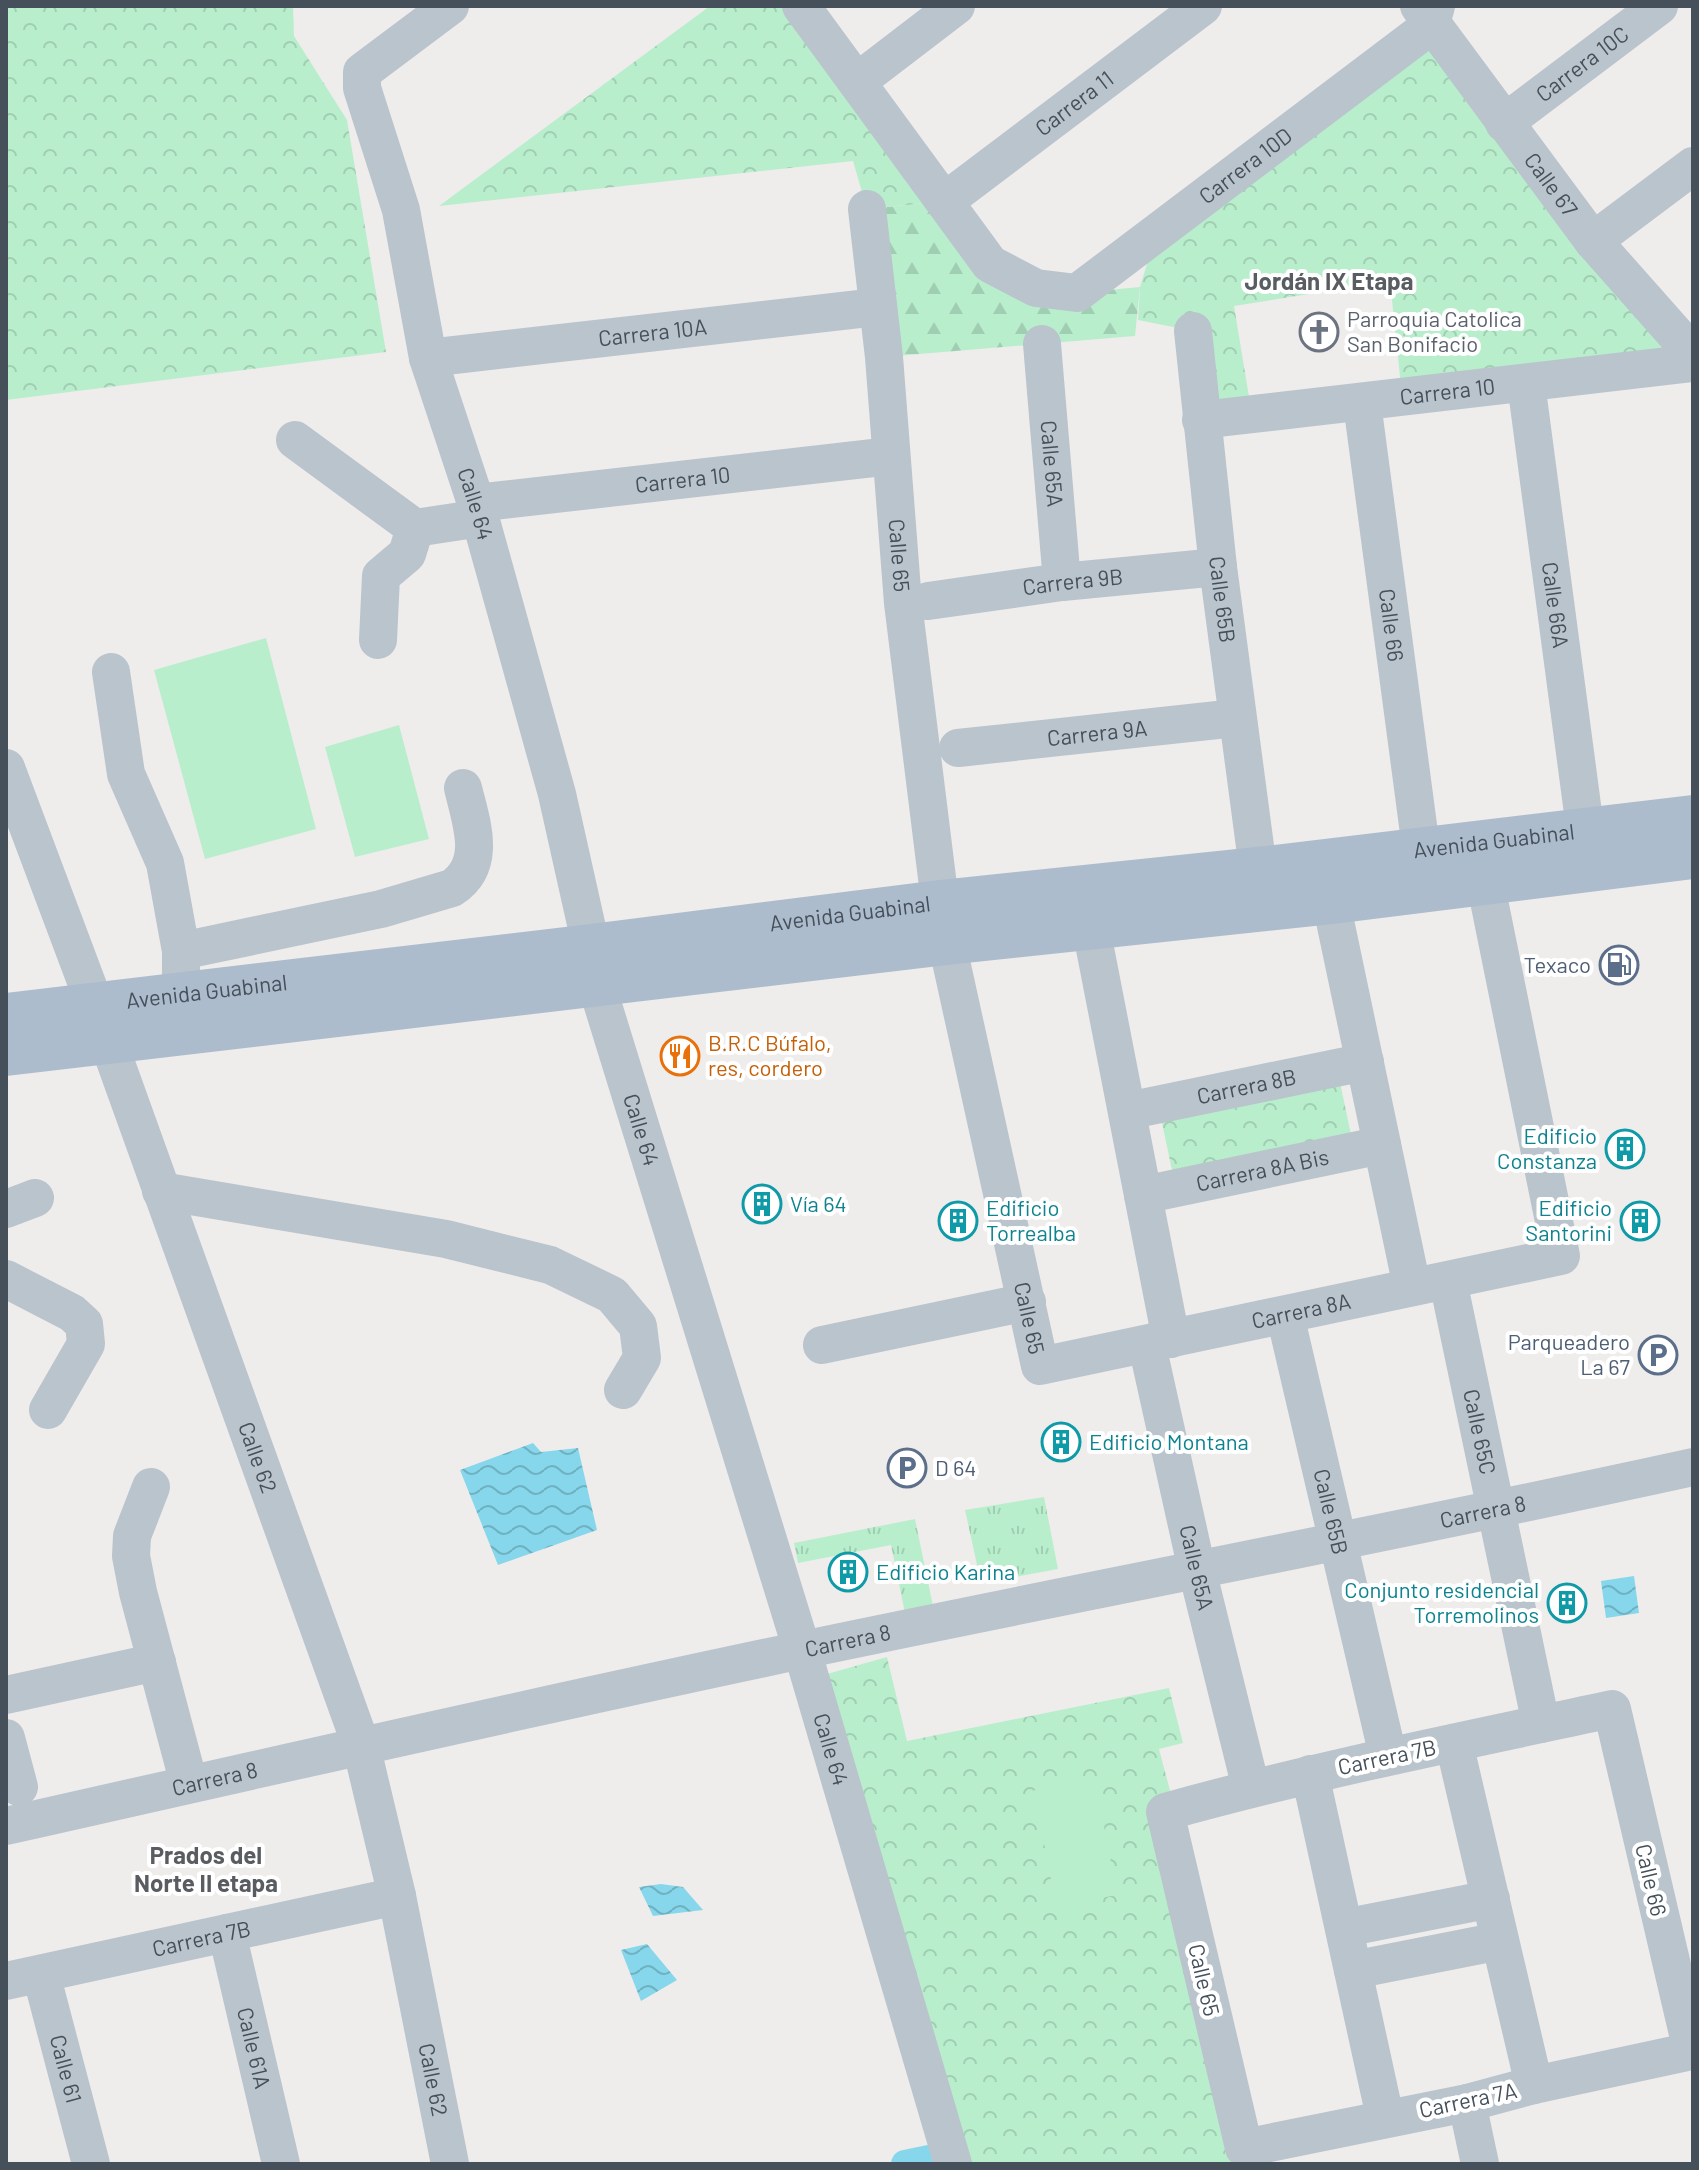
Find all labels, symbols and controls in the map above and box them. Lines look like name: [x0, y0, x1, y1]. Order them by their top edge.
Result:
street label: Carrera 10C: [1530, 20, 1633, 106]
street label: Carrera 11: [1029, 65, 1118, 140]
street label: Carrera 10D: [1193, 122, 1296, 208]
street label: Calle 67: [1520, 147, 1584, 221]
district label: Jordán IX Etapa: [1245, 266, 1413, 295]
place label: Parroquia Catolica San Bonifacio: [1347, 305, 1522, 356]
church icon: Parroquia Catolica San Bonifacio: [1298, 311, 1340, 353]
street label: Carrera 10A: [597, 312, 708, 351]
street label: Carrera 10: [1398, 372, 1496, 409]
street label: Calle 65A: [1036, 419, 1070, 508]
street label: Carrera 10: [633, 460, 732, 497]
street label: Calle 64: [453, 464, 500, 543]
street label: Calle 65: [885, 518, 916, 593]
street label: Calle 65B: [1205, 555, 1242, 644]
street label: Calle 66A: [1538, 560, 1575, 650]
street label: Carrera 9B: [1021, 562, 1124, 599]
street label: Calle 66: [1375, 587, 1410, 663]
street label: Carrera 9A: [1046, 714, 1148, 750]
street label: Avenida Guabinal: [1412, 817, 1576, 862]
street label: Avenida Guabinal: [768, 889, 932, 935]
fuel station icon: Texaco: [1598, 944, 1640, 986]
place label: Texaco: [1524, 951, 1591, 977]
street label: Avenida Guabinal: [124, 968, 288, 1013]
place label: B.R.C Búfalo, res, cordero: [708, 1029, 832, 1080]
restaurant icon: B.R.C Búfalo, res, cordero: [659, 1035, 701, 1077]
street label: Carrera 8B: [1194, 1063, 1298, 1108]
street label: Calle 64: [619, 1090, 666, 1169]
place label: Edificio Constanza: [1497, 1122, 1597, 1173]
building icon: Edificio Constanza: [1604, 1128, 1646, 1170]
street label: Carrera 8A Bis: [1193, 1142, 1331, 1196]
building icon: Vía 64: [741, 1183, 783, 1225]
place label: Vía 64: [790, 1190, 847, 1216]
place label: Edificio Torrealba: [986, 1194, 1076, 1245]
place label: Edificio Santorini: [1525, 1194, 1612, 1245]
building icon: Edificio Torrealba: [937, 1200, 979, 1242]
building icon: Edificio Santorini: [1619, 1200, 1661, 1242]
street label: Calle 65: [1010, 1279, 1051, 1356]
street label: Carrera 8A: [1249, 1287, 1353, 1333]
place label: Parqueadero La 67: [1508, 1328, 1630, 1379]
parking icon: Parqueadero La 67: [1637, 1334, 1679, 1376]
street label: Calle 65C: [1459, 1386, 1502, 1477]
street label: Calle 62: [234, 1418, 283, 1496]
building icon: Edificio Montana: [1040, 1421, 1082, 1463]
place label: Edificio Montana: [1089, 1428, 1249, 1454]
parking icon: D 64: [886, 1447, 928, 1489]
place label: D 64: [935, 1454, 976, 1480]
street label: Calle 65B: [1309, 1466, 1354, 1557]
street label: Carrera 8: [1437, 1489, 1528, 1532]
street label: Calle 65A: [1175, 1522, 1220, 1613]
building icon: Edificio Karina: [827, 1551, 869, 1593]
place label: Edificio Karina: [876, 1558, 1015, 1584]
place label: Conjunto residencial Torremolinos: [1344, 1576, 1539, 1627]
building icon: Conjunto residencial Torremolinos: [1546, 1582, 1588, 1624]
street label: Carrera 8: [802, 1618, 893, 1661]
street label: Calle 64: [809, 1710, 855, 1788]
street label: Carrera 7B: [1335, 1733, 1438, 1779]
street label: Carrera 8: [169, 1756, 260, 1800]
district label: Prados del Norte II etapa: [134, 1840, 278, 1897]
street label: Calle 66: [1631, 1841, 1673, 1918]
street label: Carrera 7B: [150, 1914, 253, 1961]
street label: Calle 65: [1184, 1941, 1226, 2018]
street label: Calle 61A: [233, 2004, 277, 2091]
street label: Calle 61: [46, 2032, 88, 2105]
street label: Calle 62: [414, 2041, 454, 2118]
street label: Carrera 7A: [1416, 2076, 1519, 2122]

